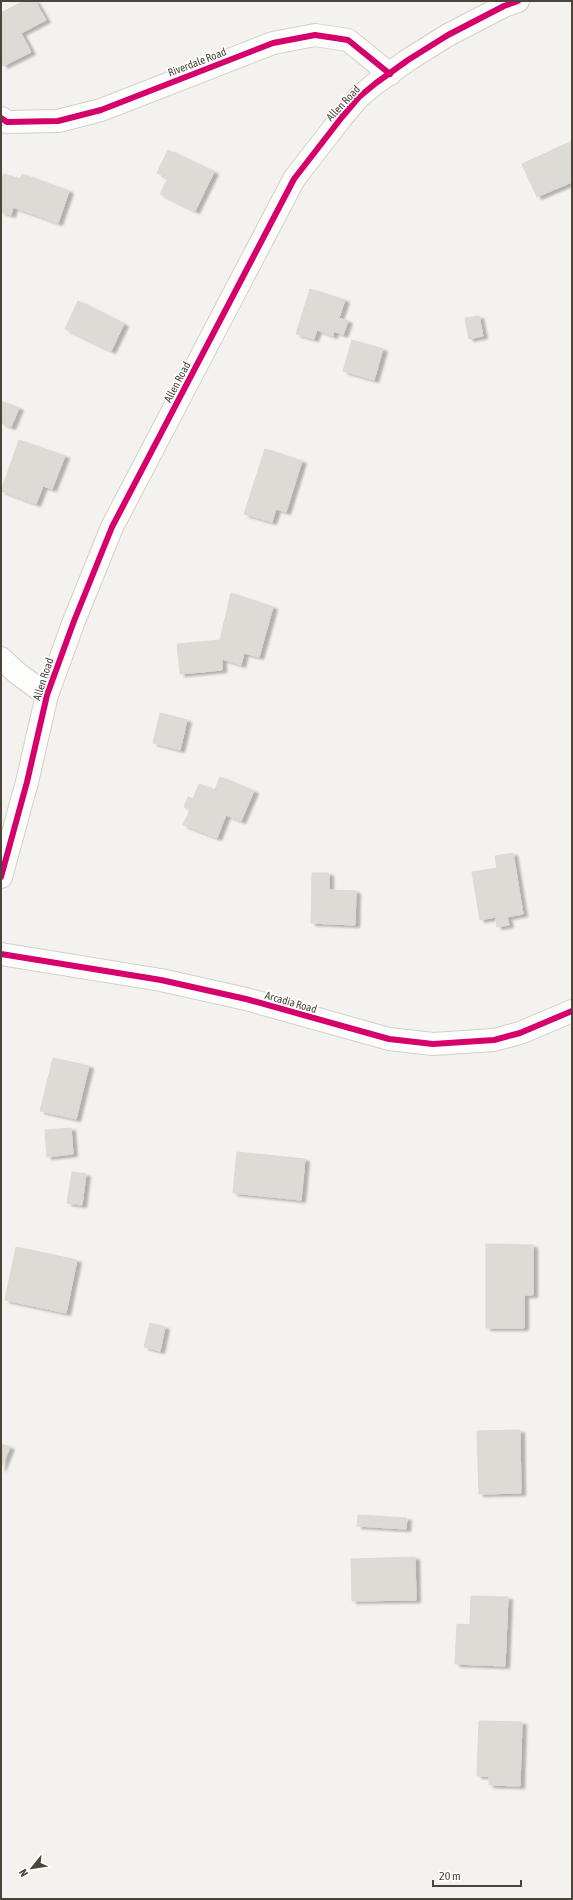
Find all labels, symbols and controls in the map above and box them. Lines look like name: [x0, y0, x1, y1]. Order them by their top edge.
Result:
street label: Riverdale Road: [166, 45, 228, 79]
street label: Allen Road: [324, 83, 362, 123]
street label: Allen Road: [161, 360, 193, 404]
street label: Allen Road: [31, 656, 55, 702]
street label: Arcadia Road: [264, 989, 318, 1015]
north arrow: [12, 1848, 52, 1888]
scale bar: [433, 1862, 521, 1888]
text: N: [17, 1867, 30, 1879]
text: 20 m: [439, 1869, 461, 1883]

